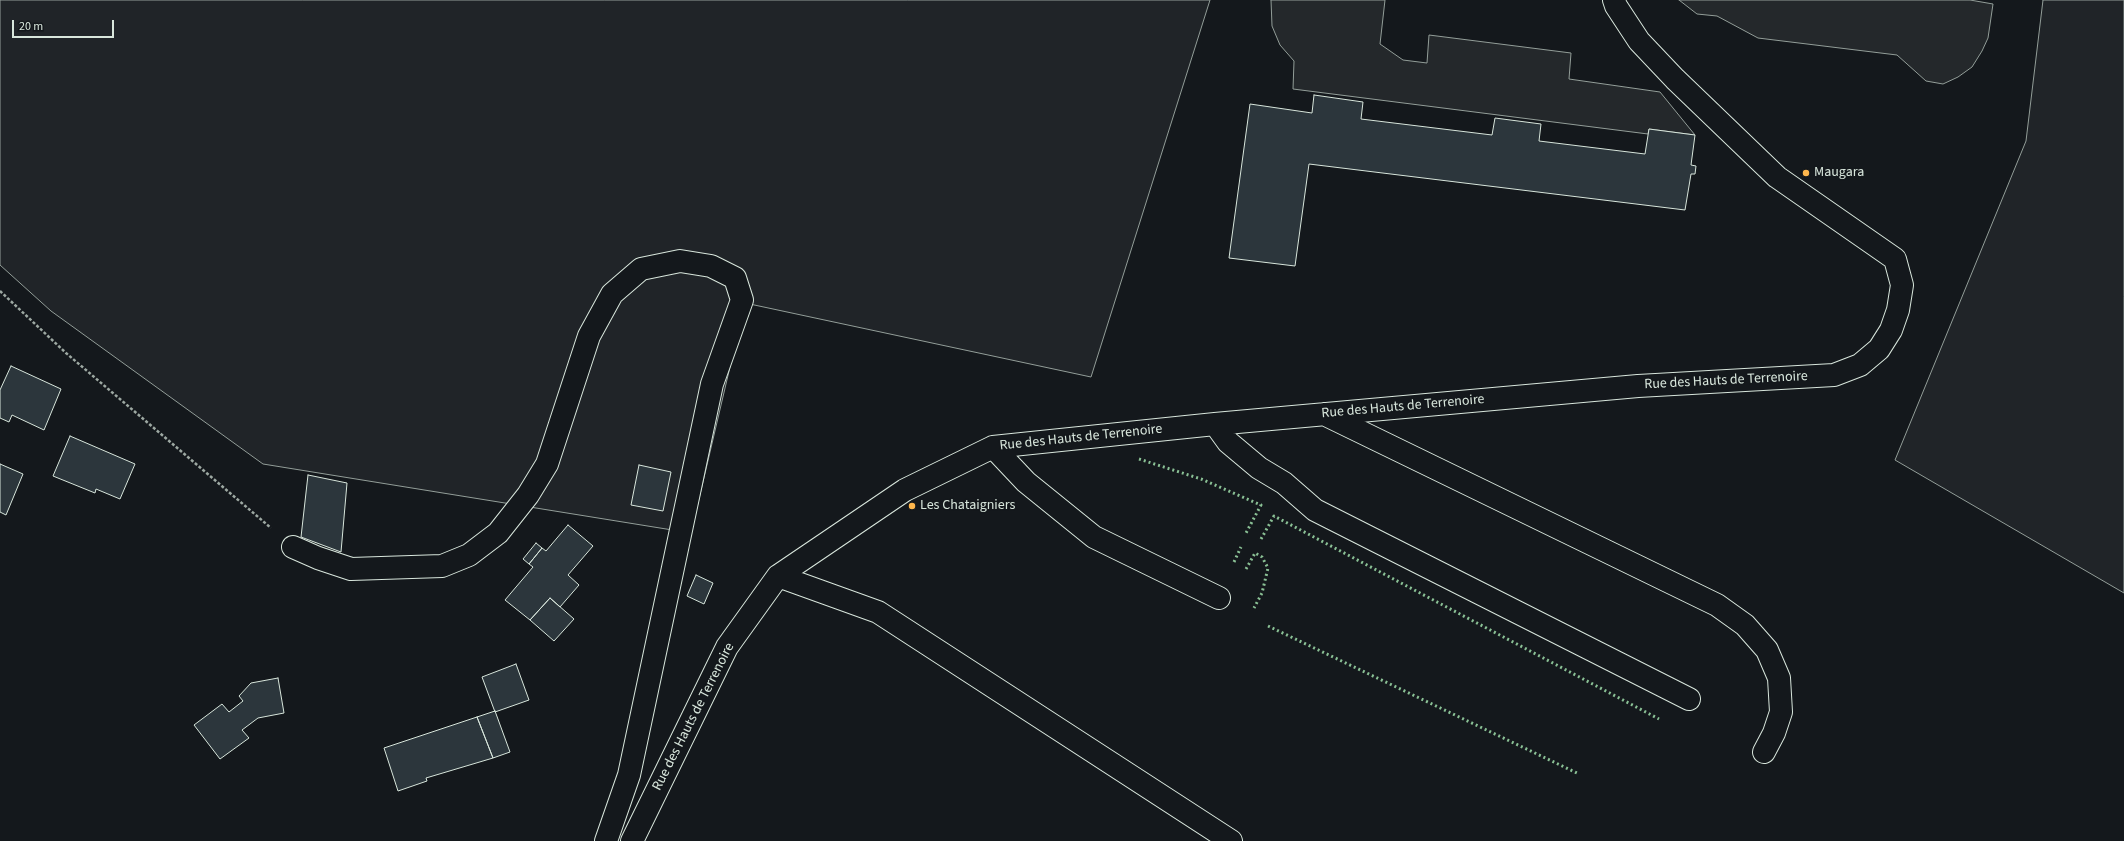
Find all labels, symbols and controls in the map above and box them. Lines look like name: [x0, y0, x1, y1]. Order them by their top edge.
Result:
scale bar: [14, 12, 116, 38]
text: 20 m: [19, 18, 43, 35]
place label: Maugara: [1814, 165, 1864, 181]
marker: Maugara: [1801, 168, 1811, 178]
street label: Rue des Hauts de Terrenoire: [1644, 368, 1808, 394]
street label: Rue des Hauts de Terrenoire: [1321, 391, 1485, 423]
street label: Rue des Hauts de Terrenoire: [999, 421, 1163, 455]
place label: Les Chataigniers: [920, 498, 1015, 514]
marker: Les Chataigniers: [907, 501, 917, 511]
street label: Rue des Hauts de Terrenoire: [649, 640, 739, 794]

